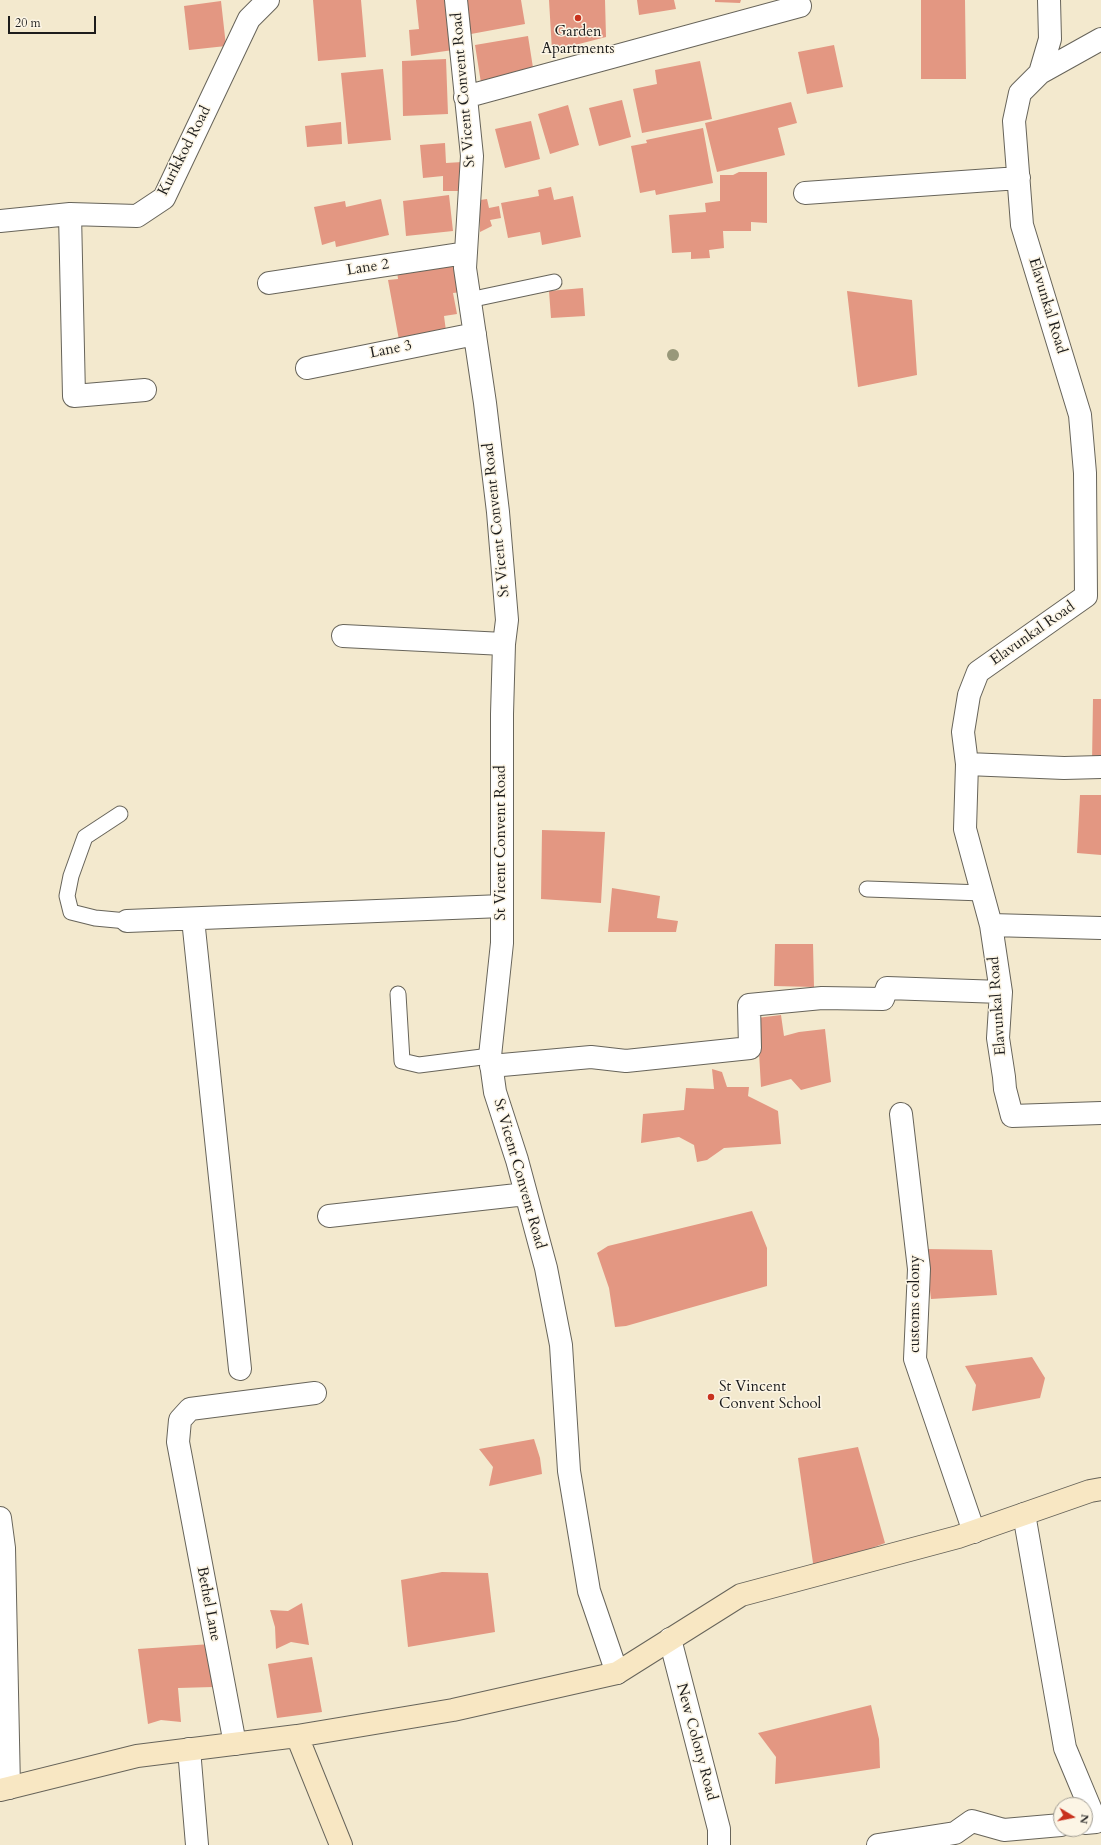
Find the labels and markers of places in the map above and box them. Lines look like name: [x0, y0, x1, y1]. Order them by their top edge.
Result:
marker: Garden Apartments: [573, 13, 583, 23]
place label: Garden Apartments: [541, 24, 615, 59]
place label: St Vincent Convent School: [719, 1379, 821, 1414]
marker: St Vincent Convent School: [706, 1392, 716, 1402]

